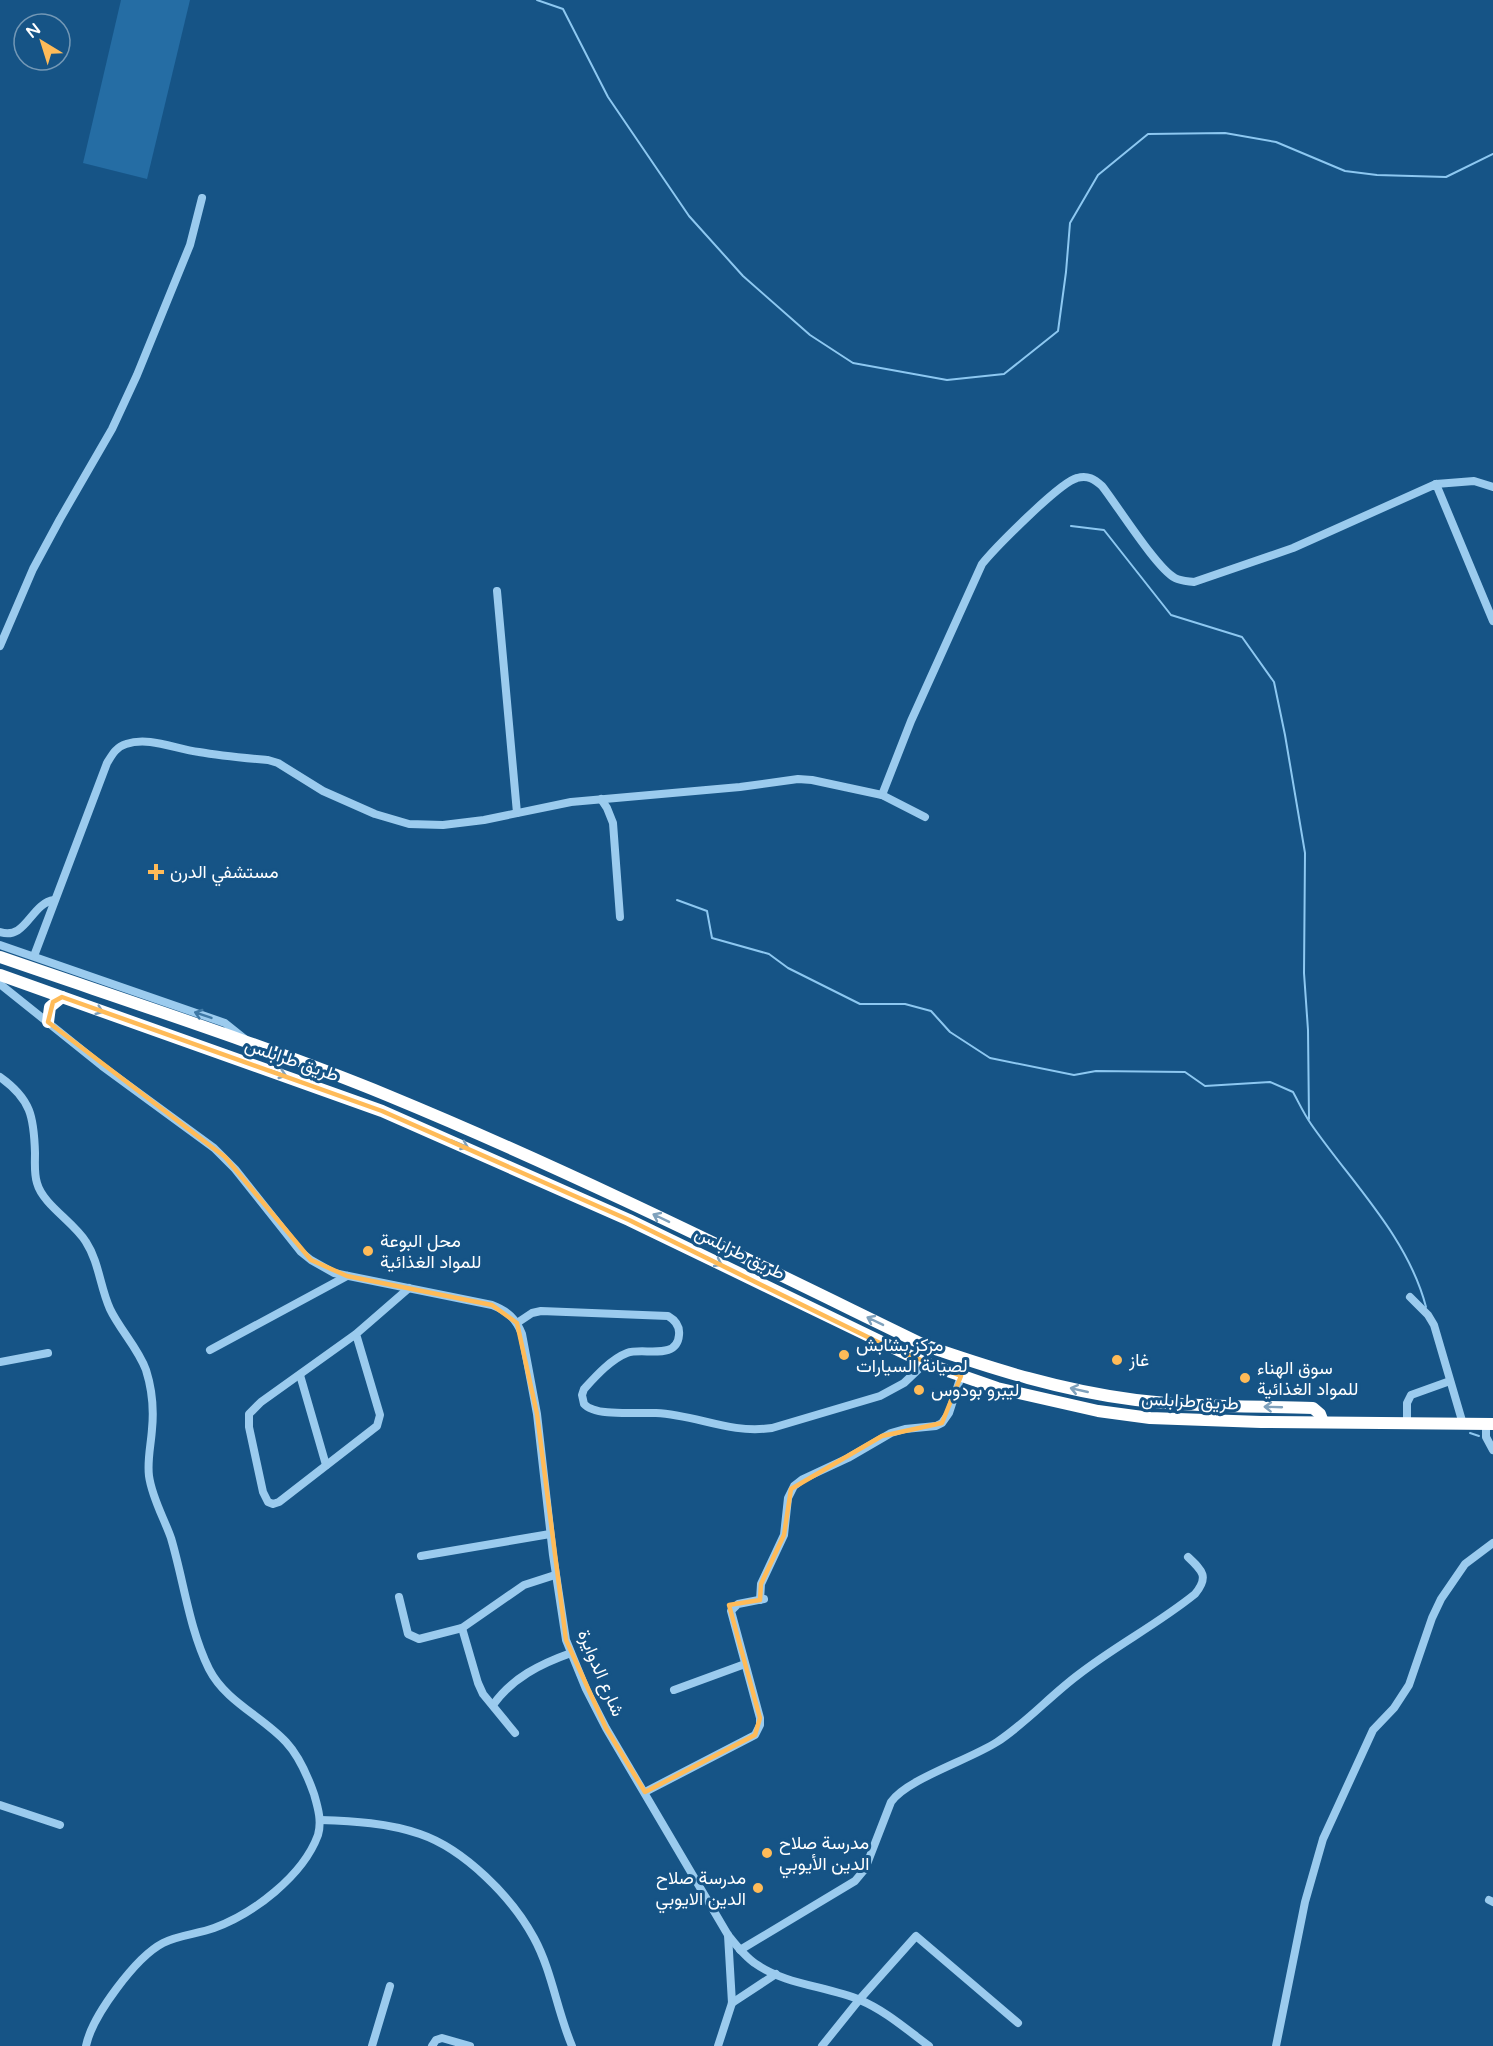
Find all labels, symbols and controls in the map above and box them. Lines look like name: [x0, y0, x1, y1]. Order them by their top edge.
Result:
north arrow: [12, 12, 72, 72]
text: N: [22, 19, 45, 43]
place label: مستشفي الدرن: [170, 861, 279, 887]
marker: مستشفي الدرن: [147, 863, 165, 881]
one-way arrow: [85, 1004, 103, 1015]
one-way arrow: [194, 1009, 213, 1020]
street label: طريق طرابلس: [242, 1034, 342, 1086]
one-way arrow: [269, 1069, 287, 1080]
one-way arrow: [451, 1140, 469, 1151]
one-way arrow: [653, 1212, 671, 1224]
street label: طريق طرابلس: [691, 1222, 789, 1284]
place label: محل البوعة للمواد الغذائية: [380, 1230, 482, 1273]
marker: محل البوعة للمواد الغذائية: [361, 1244, 375, 1258]
one-way arrow: [704, 1255, 722, 1267]
one-way arrow: [866, 1315, 884, 1326]
place label: مركز بشابش لصيانة السيارات: [856, 1334, 968, 1377]
marker: مركز بشابش لصيانة السيارات: [837, 1348, 851, 1362]
place label: غاز: [1128, 1349, 1149, 1371]
marker: غاز: [1110, 1353, 1124, 1367]
place label: سوق الهناء للمواد الغذائية: [1257, 1357, 1359, 1400]
marker: سوق الهناء للمواد الغذائية: [1238, 1371, 1252, 1385]
place label: ليبرو بودوس: [931, 1379, 1020, 1401]
marker: ليبرو بودوس: [912, 1383, 926, 1397]
one-way arrow: [1070, 1384, 1089, 1395]
street label: طريق طرابلس: [1141, 1387, 1239, 1415]
one-way arrow: [1263, 1401, 1283, 1412]
street label: شارع الدوايرة: [572, 1626, 629, 1720]
place label: مدرسة صلاح الدين الأيوبي: [779, 1832, 869, 1879]
marker: مدرسة صلاح الدين الأيوبي: [760, 1846, 774, 1860]
place label: مدرسة صلاح الدين الايوبي: [656, 1867, 746, 1914]
marker: مدرسة صلاح الدين الايوبي: [751, 1881, 765, 1895]

